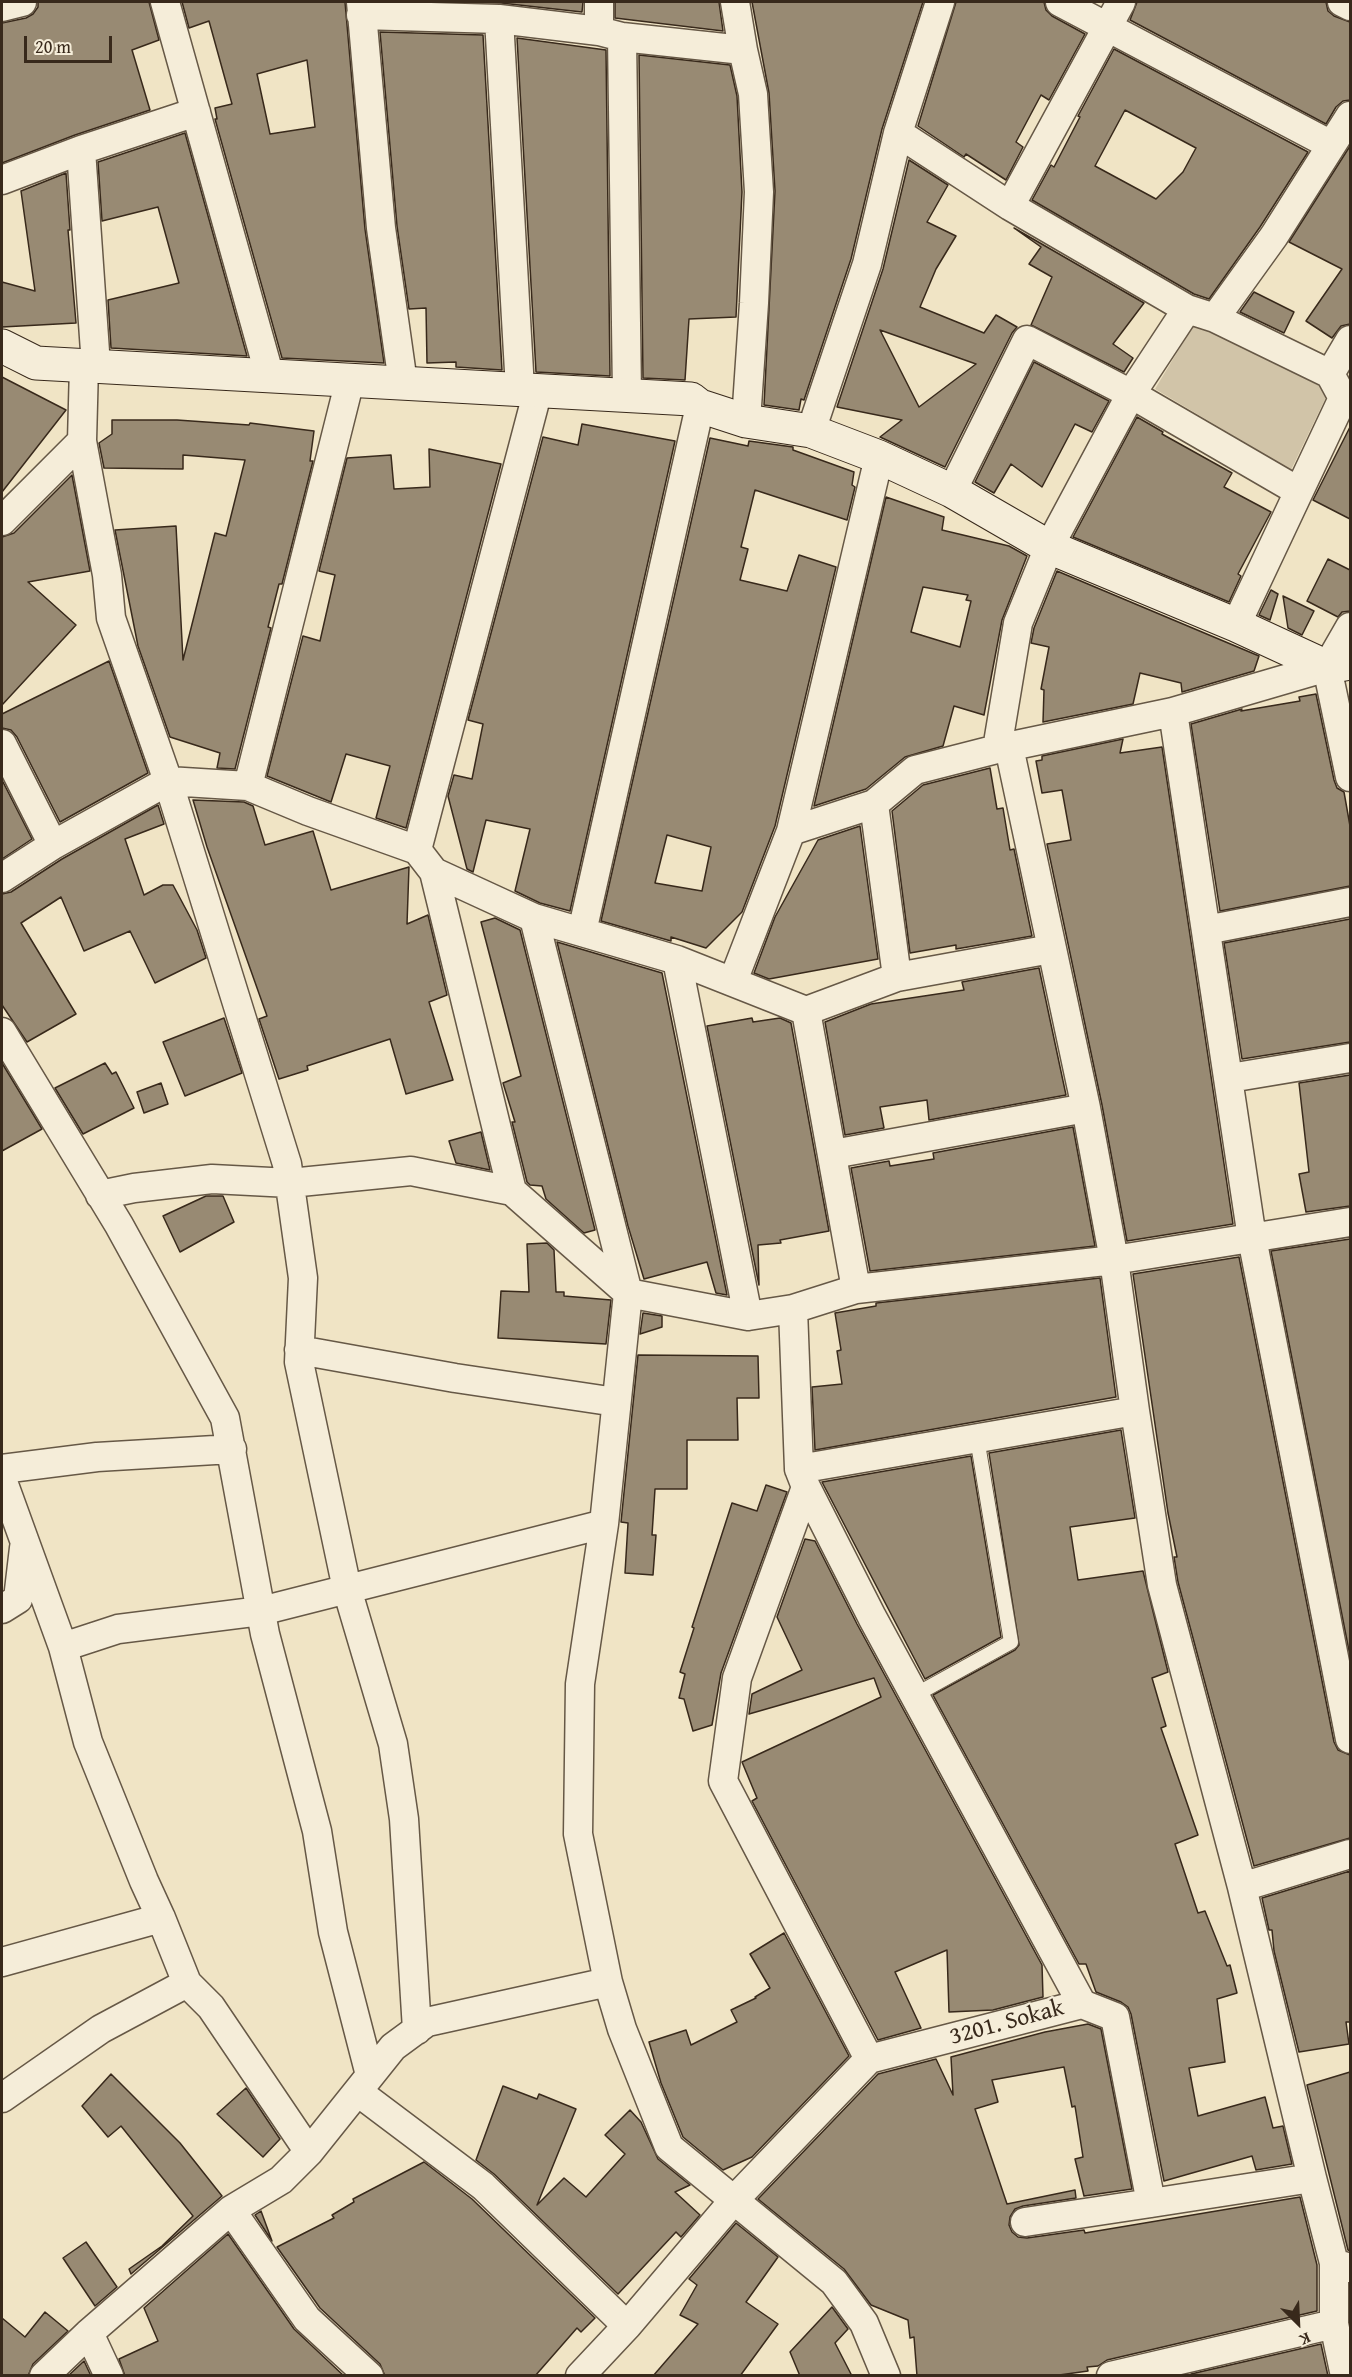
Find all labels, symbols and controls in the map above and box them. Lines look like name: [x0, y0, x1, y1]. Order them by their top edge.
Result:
scale bar: [27, 24, 116, 62]
text: 20 m: [35, 33, 71, 60]
street label: 3201. Sokak: [947, 1994, 1067, 2052]
north arrow: [1268, 2293, 1328, 2353]
text: K: [1296, 2326, 1315, 2352]

